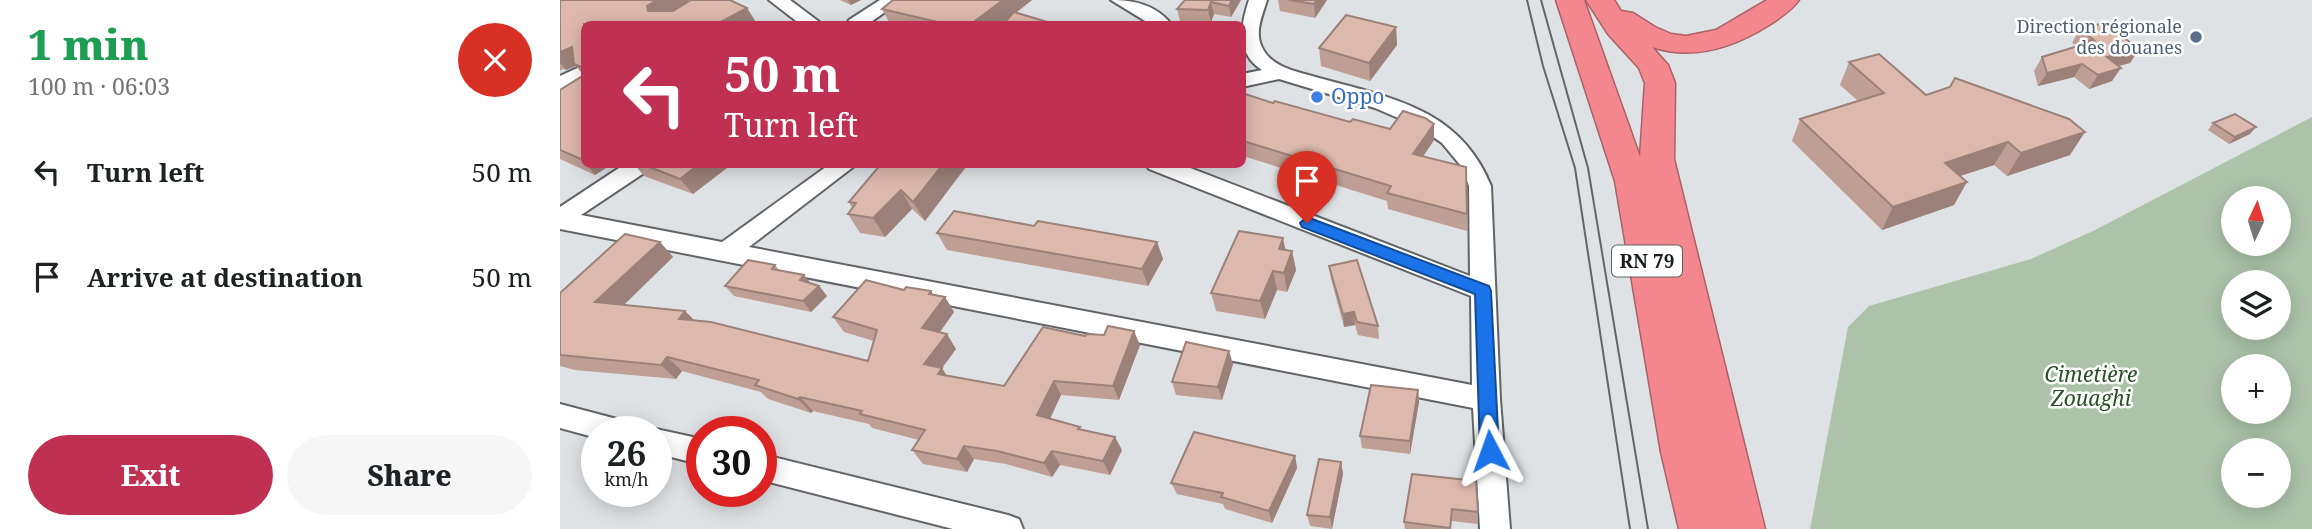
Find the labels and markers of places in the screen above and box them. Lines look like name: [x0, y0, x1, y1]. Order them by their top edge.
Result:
place label: Direction régionale des douanes: [2017, 14, 2182, 59]
marker: Direction régionale des douanes: [2188, 29, 2204, 45]
place label: Oppo: [1331, 82, 1385, 110]
marker: Oppo: [1309, 89, 1325, 105]
pin: [1277, 151, 1337, 223]

